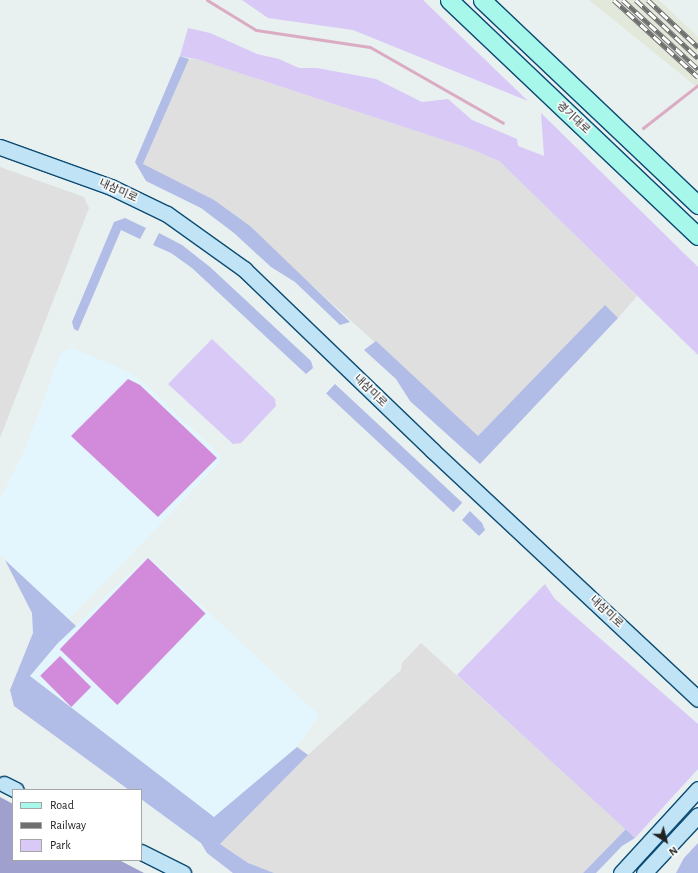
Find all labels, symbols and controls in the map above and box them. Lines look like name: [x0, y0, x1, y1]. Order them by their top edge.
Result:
street label: 경기대로: [554, 99, 592, 137]
street label: 내삼미로: [97, 177, 139, 205]
street label: 내삼미로: [351, 372, 389, 410]
street label: 내삼미로: [587, 593, 625, 631]
legend: [12, 789, 142, 861]
text: Road: [50, 799, 74, 811]
text: Railway: [50, 819, 86, 831]
north arrow: [646, 821, 686, 861]
text: Park: [50, 839, 71, 851]
text: N: [667, 844, 680, 858]

